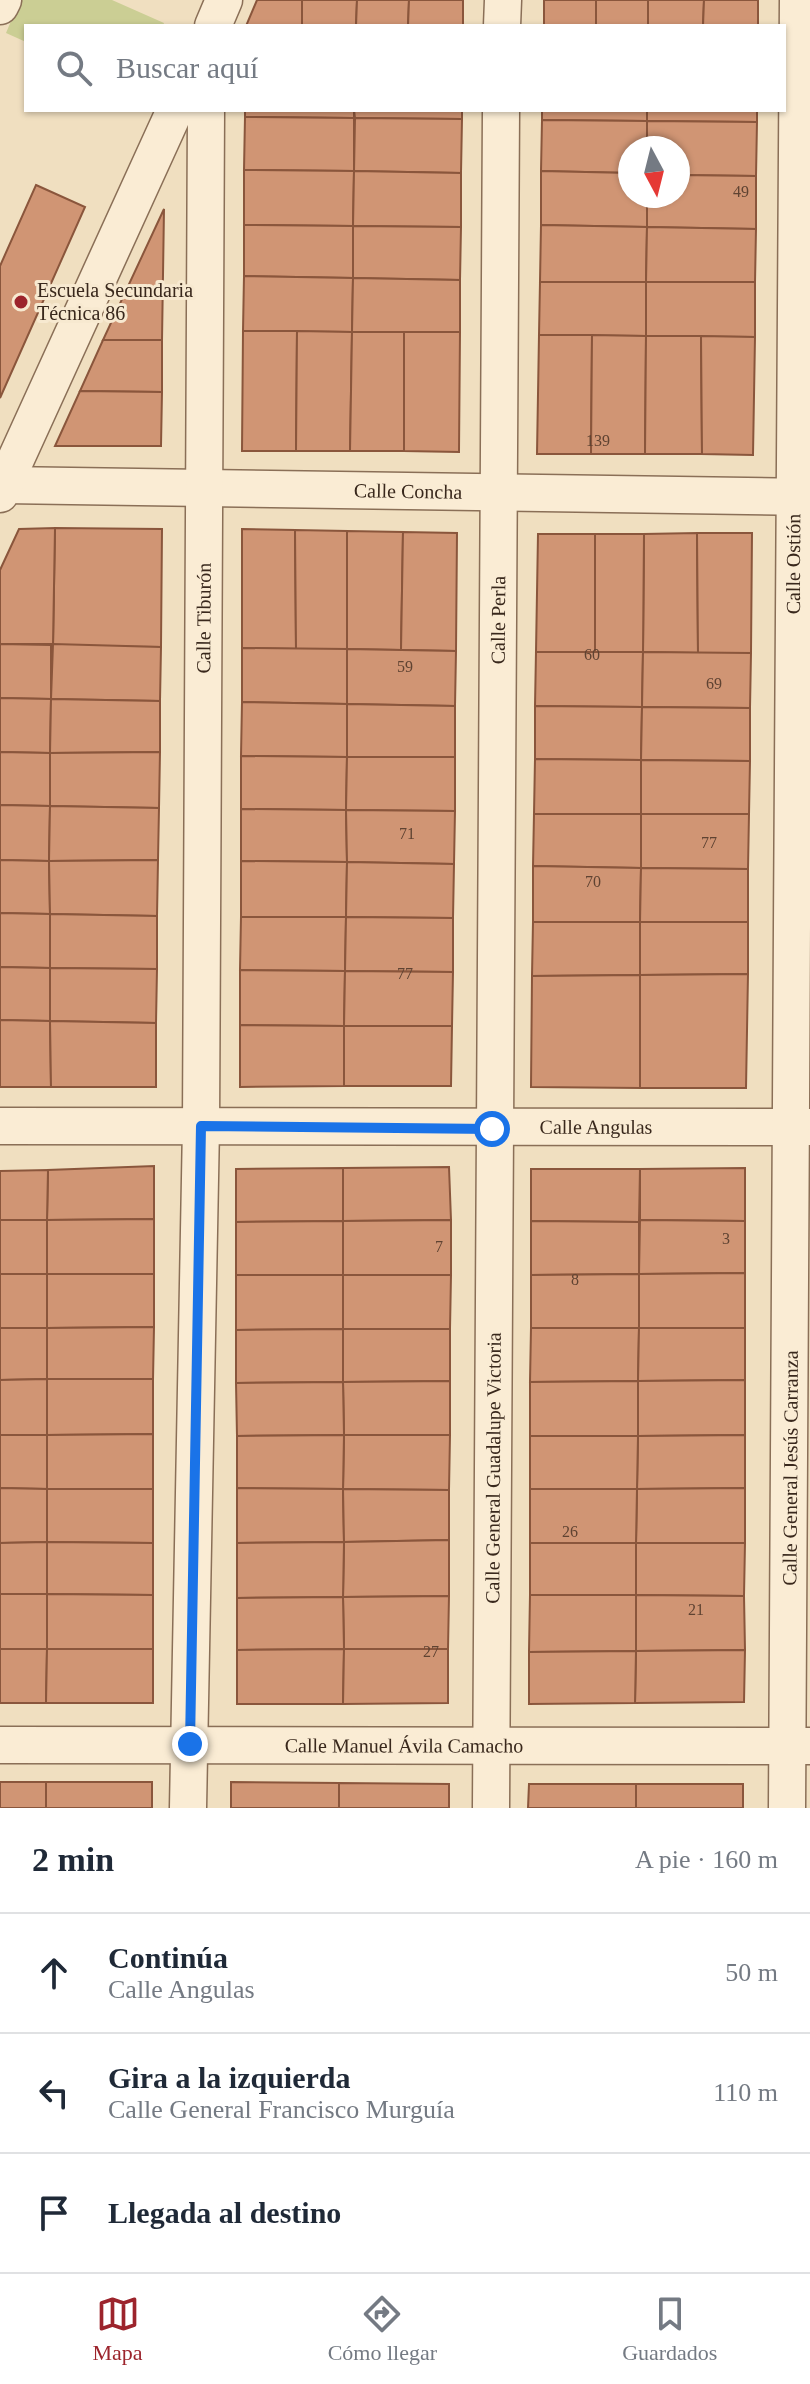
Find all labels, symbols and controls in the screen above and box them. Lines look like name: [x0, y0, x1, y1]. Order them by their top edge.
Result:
search box: [24, 24, 786, 112]
icon: search: [52, 46, 96, 90]
text: Buscar aquí: [116, 51, 258, 84]
north arrow: [618, 136, 690, 208]
house number: 49: [733, 183, 749, 200]
place label: Escuela Secundaria Técnica 86: [37, 279, 193, 324]
marker: Escuela Secundaria Técnica 86: [12, 293, 30, 311]
house number: 139: [586, 432, 610, 449]
street label: Calle Concha: [354, 479, 462, 503]
street label: Calle Ostión: [782, 514, 804, 614]
street label: Calle Tiburón: [192, 563, 215, 674]
street label: Calle Perla: [487, 576, 509, 664]
house number: 60: [584, 646, 600, 663]
house number: 59: [397, 658, 413, 675]
house number: 69: [706, 675, 722, 692]
house number: 71: [399, 825, 415, 842]
house number: 77: [701, 834, 717, 851]
house number: 70: [585, 873, 601, 890]
house number: 77: [397, 965, 413, 982]
route start: [474, 1111, 510, 1147]
street label: Calle Angulas: [540, 1116, 653, 1139]
house number: 3: [722, 1230, 730, 1247]
house number: 7: [435, 1238, 443, 1255]
house number: 8: [571, 1271, 579, 1288]
street label: Calle General Guadalupe Victoria: [481, 1332, 505, 1604]
street label: Calle General Jesús Carranza: [778, 1350, 802, 1586]
house number: 26: [562, 1523, 578, 1540]
house number: 21: [688, 1601, 704, 1618]
house number: 27: [423, 1643, 439, 1660]
route end: [172, 1726, 208, 1762]
street label: Calle Manuel Ávila Camacho: [285, 1734, 523, 1757]
text: 2 min: [32, 1841, 114, 1878]
text: A pie · 160 m: [635, 1845, 778, 1874]
text: Continúa: [108, 1941, 228, 1974]
icon: ahead: [32, 1951, 76, 1995]
text: 50 m: [725, 1958, 778, 1987]
text: Calle Angulas: [108, 1975, 255, 2004]
text: Gira a la izquierda: [108, 2061, 351, 2094]
icon: left: [32, 2071, 76, 2115]
text: 110 m: [713, 2078, 778, 2107]
text: Calle General Francisco Murguía: [108, 2095, 455, 2124]
icon: arrive: [32, 2191, 76, 2235]
text: Llegada al destino: [108, 2196, 341, 2229]
tab: Mapa: [93, 2292, 143, 2366]
tab: Cómo llegar: [328, 2292, 437, 2366]
tab: Guardados: [622, 2292, 717, 2366]

